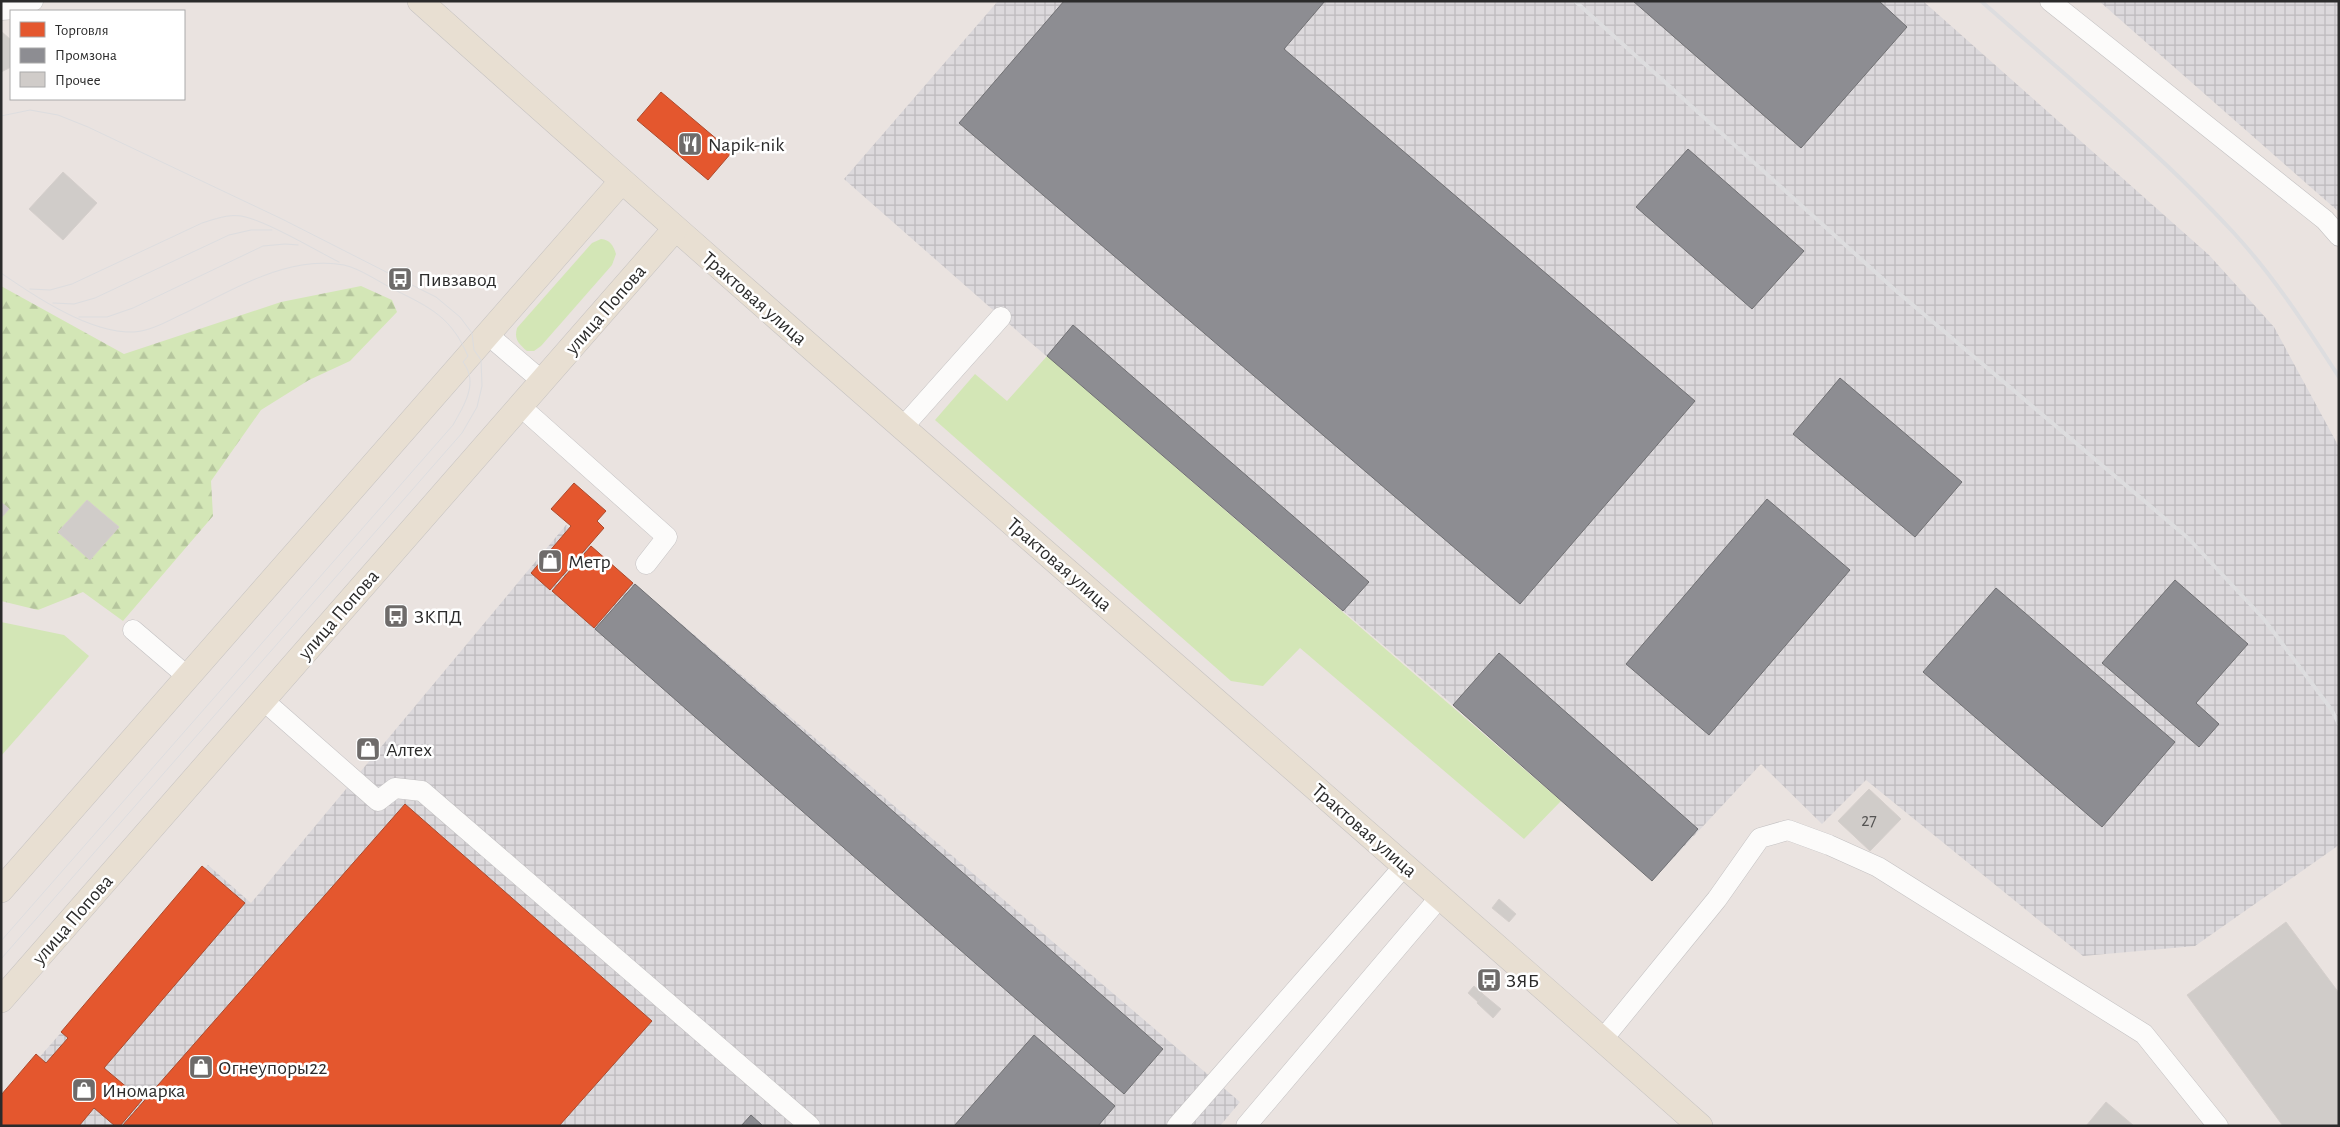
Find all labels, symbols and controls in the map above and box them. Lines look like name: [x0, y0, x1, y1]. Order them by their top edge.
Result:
legend: [10, 10, 185, 100]
text: Торговля: [55, 23, 109, 38]
text: Промзона: [55, 48, 117, 63]
text: Прочее: [55, 73, 101, 88]
restaurant icon: Napik-nik: [677, 131, 703, 157]
place label: Napik-nik: [708, 135, 784, 155]
street label: Трактовая улица: [698, 248, 810, 349]
street label: улица Попова: [561, 261, 650, 359]
bus stop icon: Пивзавод: [387, 266, 413, 292]
place label: Пивзавод: [418, 270, 496, 290]
street label: Трактовая улица: [1003, 514, 1115, 615]
shop icon: Метр: [537, 548, 563, 574]
place label: Метр: [568, 552, 611, 572]
street label: улица Попова: [294, 566, 383, 664]
bus stop icon: ЗКПД: [383, 603, 409, 629]
place label: ЗКПД: [414, 607, 462, 627]
shop icon: Алтех: [355, 736, 381, 762]
place label: Алтех: [386, 740, 432, 760]
street label: Трактовая улица: [1308, 780, 1420, 881]
house number: 27: [1861, 812, 1877, 830]
street label: улица Попова: [28, 871, 117, 969]
bus stop icon: ЗЯБ: [1476, 967, 1502, 993]
place label: ЗЯБ: [1506, 971, 1539, 991]
shop icon: Огнеупоры22: [188, 1054, 214, 1080]
place label: Огнеупоры22: [218, 1058, 327, 1078]
shop icon: Иномарка: [71, 1077, 97, 1103]
place label: Иномарка: [102, 1081, 185, 1101]

